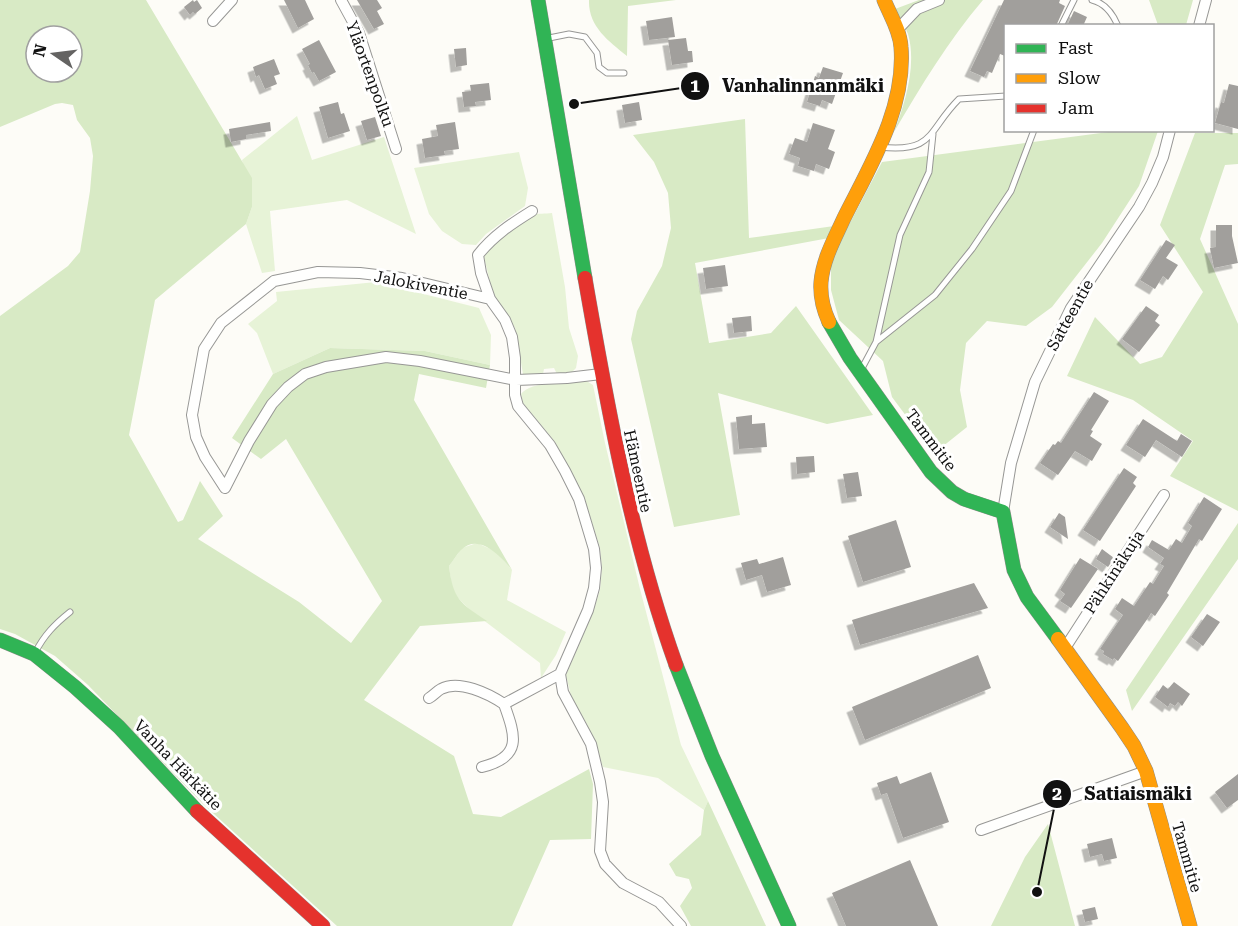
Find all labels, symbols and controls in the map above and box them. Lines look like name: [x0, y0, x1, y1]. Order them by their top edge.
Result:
street label: Yläortenpolku: [342, 18, 398, 130]
north arrow: [24, 24, 84, 84]
legend: [1004, 24, 1214, 132]
text: Fast: [1058, 37, 1093, 58]
text: N: [29, 42, 51, 59]
text: Slow: [1058, 67, 1100, 88]
callout: Vanhalinnanmäki: [680, 68, 896, 104]
text: 1: [690, 75, 700, 96]
text: Vanhalinnanmäki: [722, 75, 884, 96]
text: Jam: [1058, 97, 1094, 118]
street label: Jalokiventie: [372, 267, 470, 303]
street label: Satteentie: [1043, 276, 1097, 354]
street label: Tammitie: [902, 405, 961, 475]
street label: Hämeentie: [620, 428, 656, 514]
street label: Pähkinäkuja: [1080, 526, 1148, 618]
street label: Vanha Härkätie: [130, 716, 226, 814]
callout: Satiaismäki: [1042, 776, 1203, 812]
text: 2: [1052, 783, 1062, 804]
text: Satiaismäki: [1084, 783, 1192, 804]
street label: Tammitie: [1168, 820, 1206, 895]

